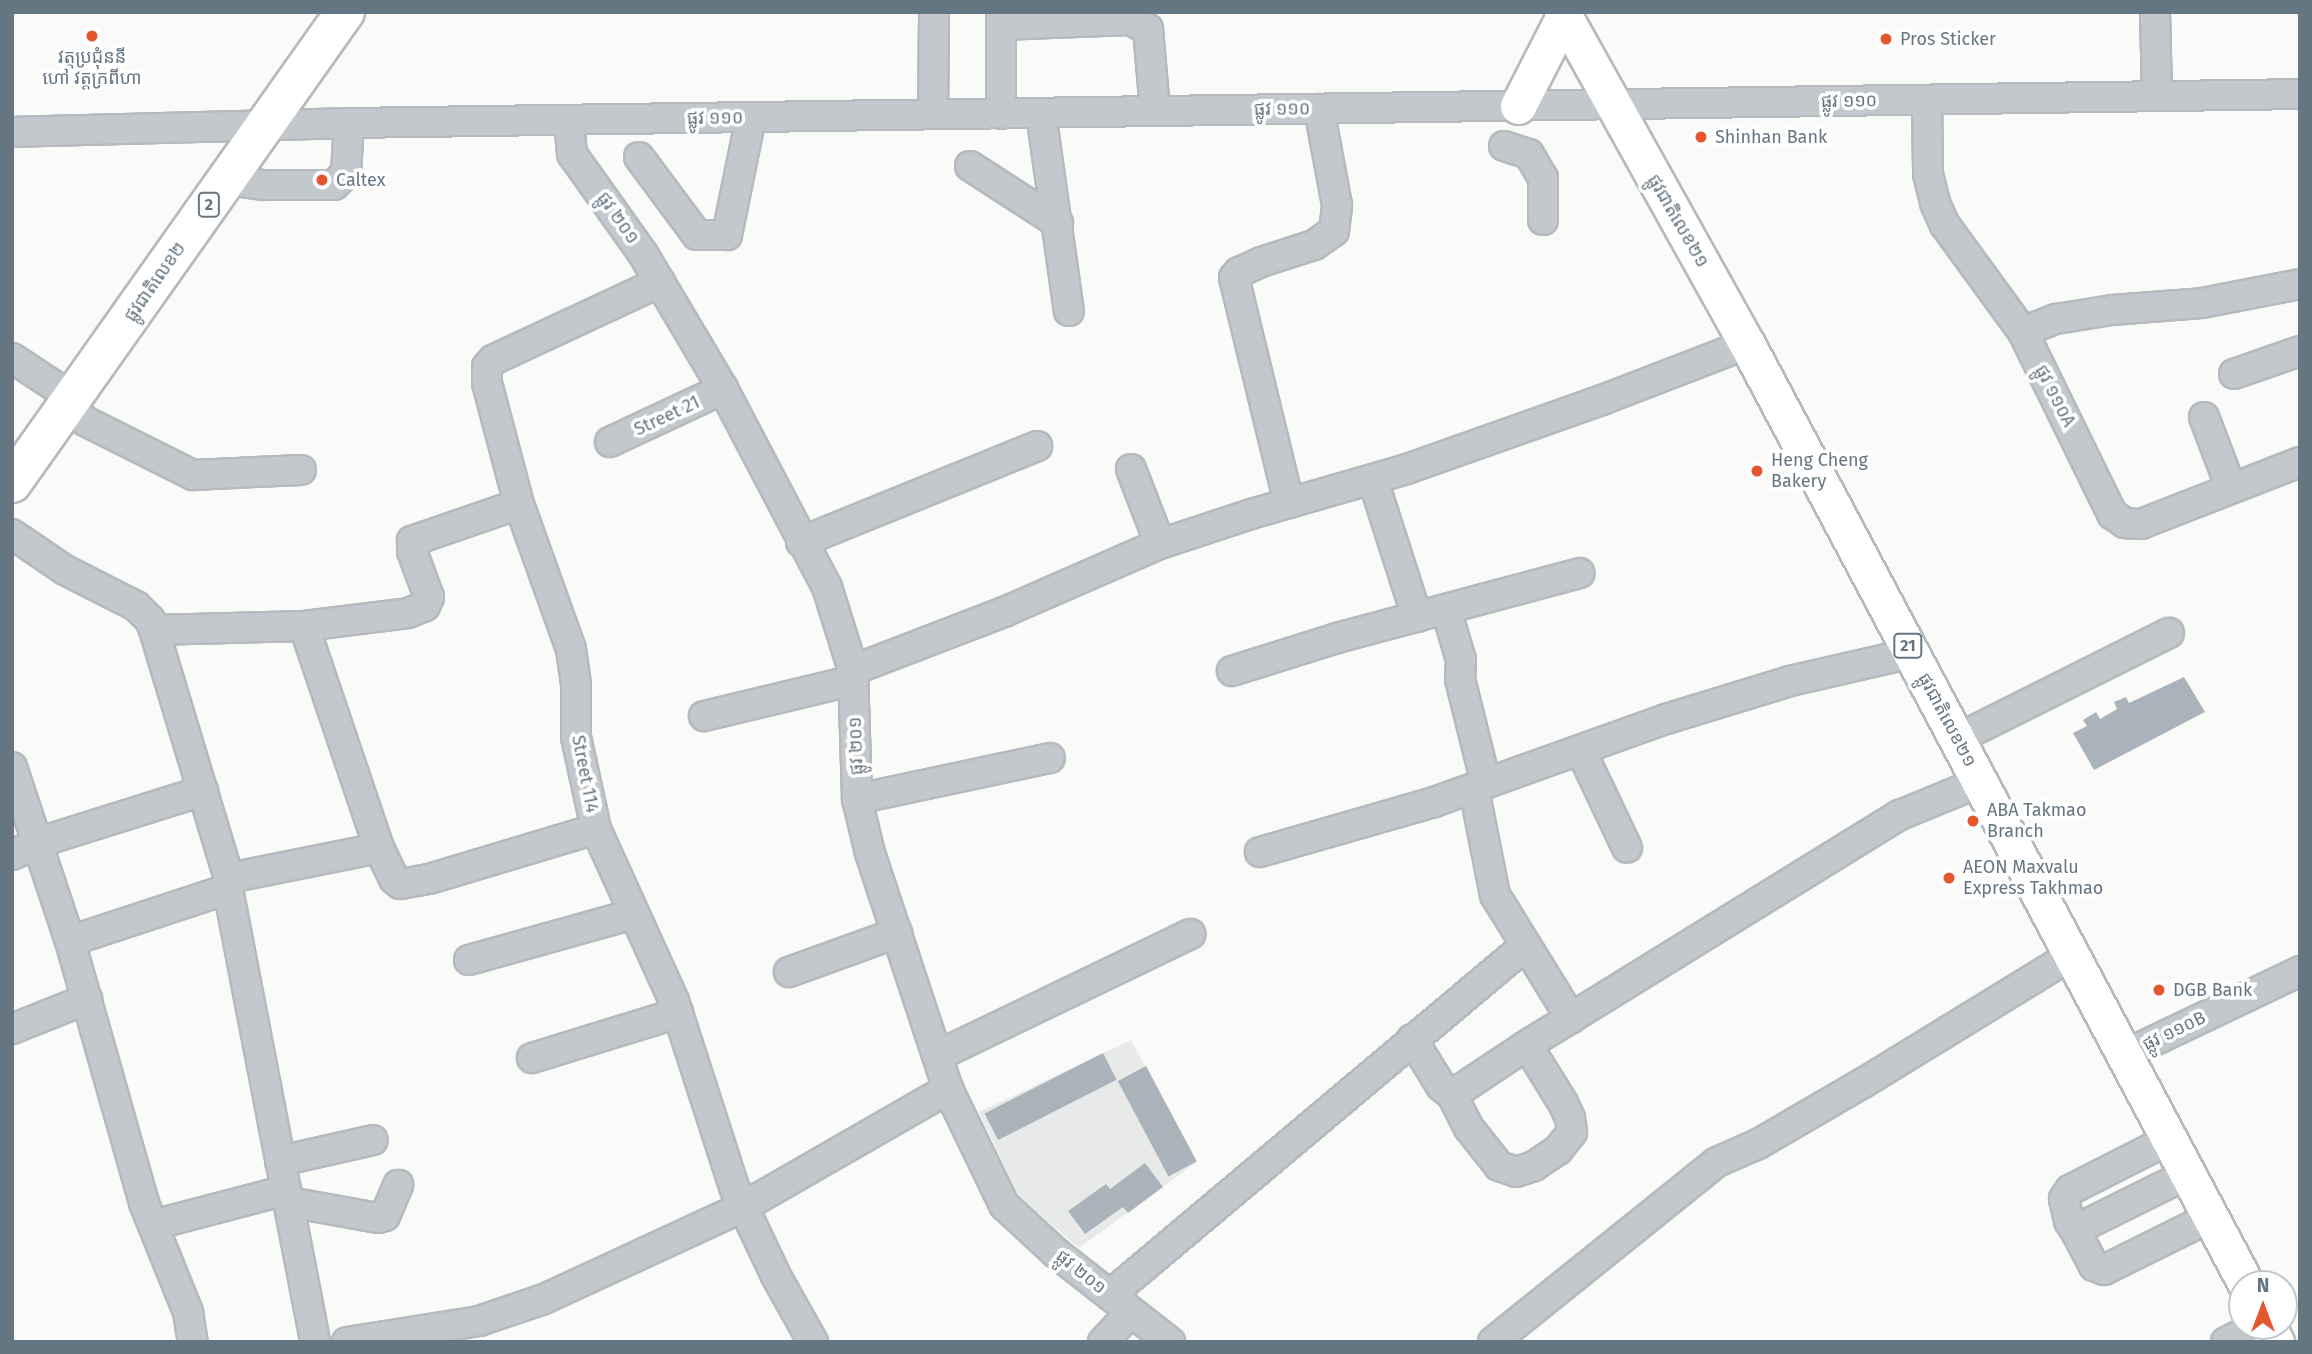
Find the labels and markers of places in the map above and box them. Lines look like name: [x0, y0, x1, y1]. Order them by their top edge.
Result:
marker: វត្តប្រជុំននី ហៅ វត្តក្រពីហា: [84, 28, 100, 44]
place label: Pros Sticker: [1900, 28, 1996, 50]
marker: Pros Sticker: [1878, 31, 1894, 47]
place label: វត្តប្រជុំននី ហៅ វត្តក្រពីហា: [42, 47, 142, 90]
place label: Shinhan Bank: [1715, 126, 1827, 148]
marker: Shinhan Bank: [1693, 129, 1709, 145]
place label: Caltex: [336, 169, 385, 191]
marker: Caltex: [314, 172, 330, 188]
place label: Heng Cheng Bakery: [1771, 450, 1868, 492]
marker: Heng Cheng Bakery: [1749, 463, 1765, 479]
place label: ABA Takmao Branch: [1987, 800, 2086, 842]
marker: ABA Takmao Branch: [1965, 813, 1981, 829]
place label: AEON Maxvalu Express Takhmao: [1963, 857, 2103, 900]
marker: AEON Maxvalu Express Takhmao: [1941, 870, 1957, 886]
place label: DGB Bank: [2173, 979, 2252, 1001]
marker: DGB Bank: [2151, 982, 2167, 998]

